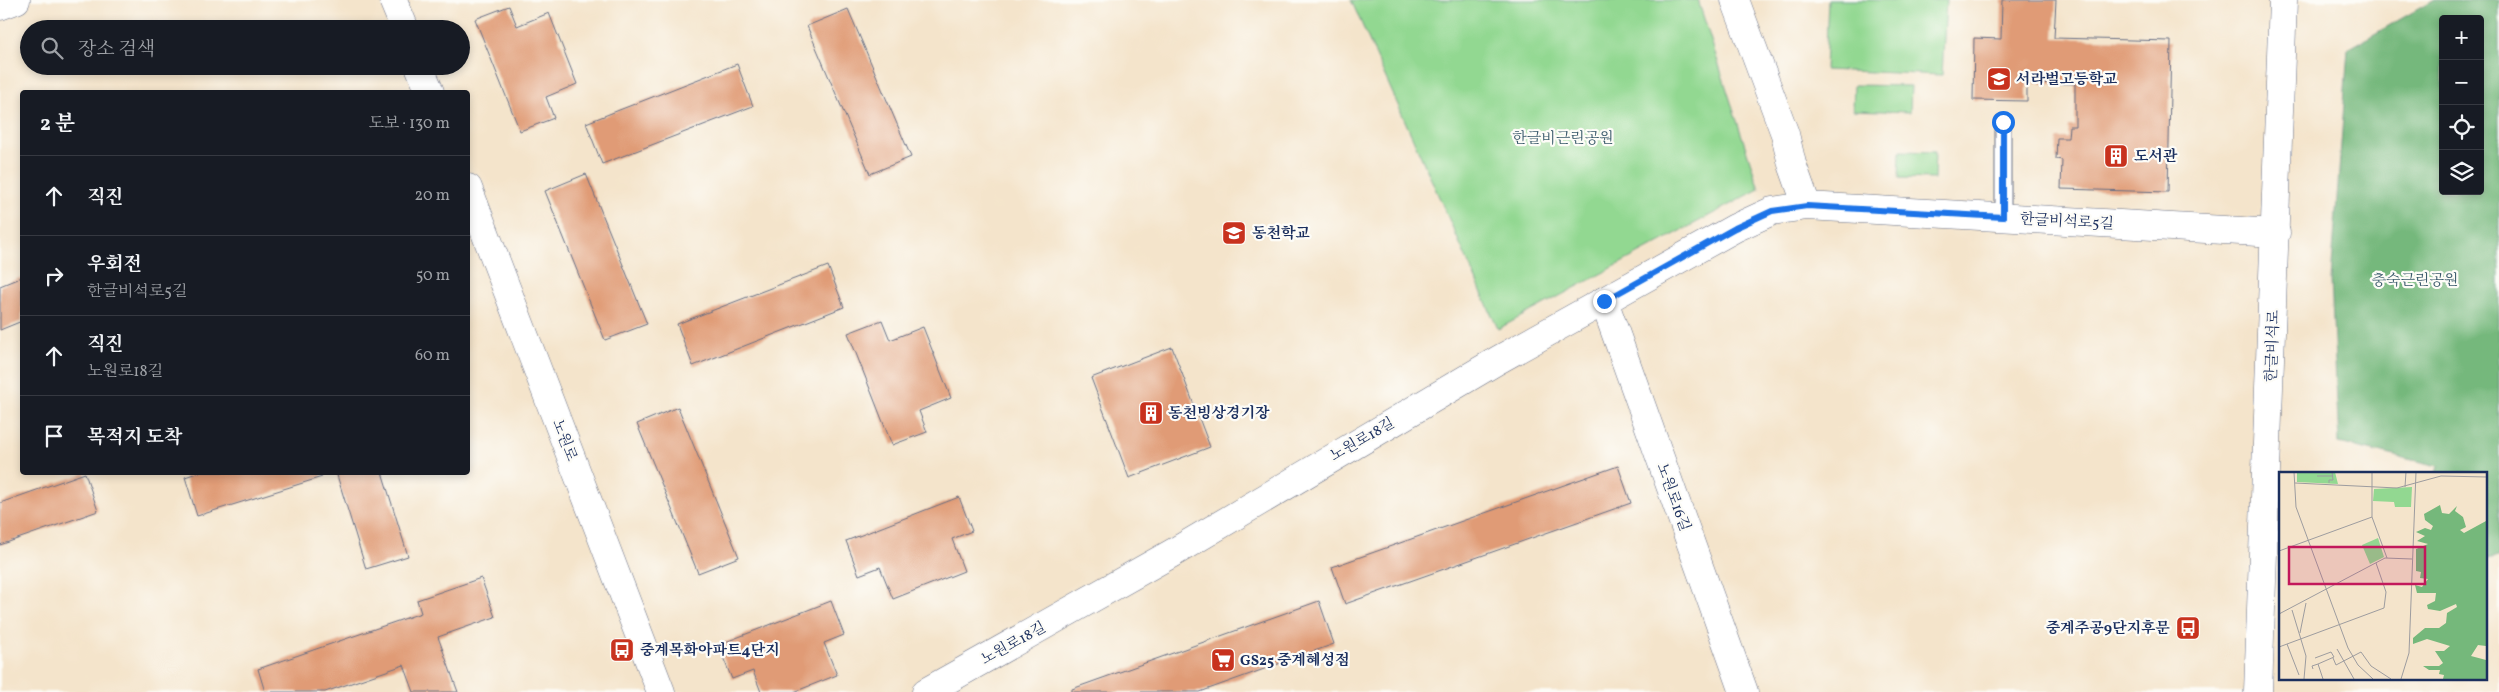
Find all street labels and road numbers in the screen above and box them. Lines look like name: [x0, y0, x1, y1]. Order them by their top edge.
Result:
street label: 한글비석로5길: [2019, 210, 2114, 235]
street label: 한글비석로: [2262, 309, 2285, 383]
street label: 노원로18길: [1327, 413, 1399, 467]
street label: 노원로: [546, 416, 581, 465]
street label: 노원로16길: [1651, 460, 1695, 535]
street label: 노원로18길: [977, 618, 1050, 671]

